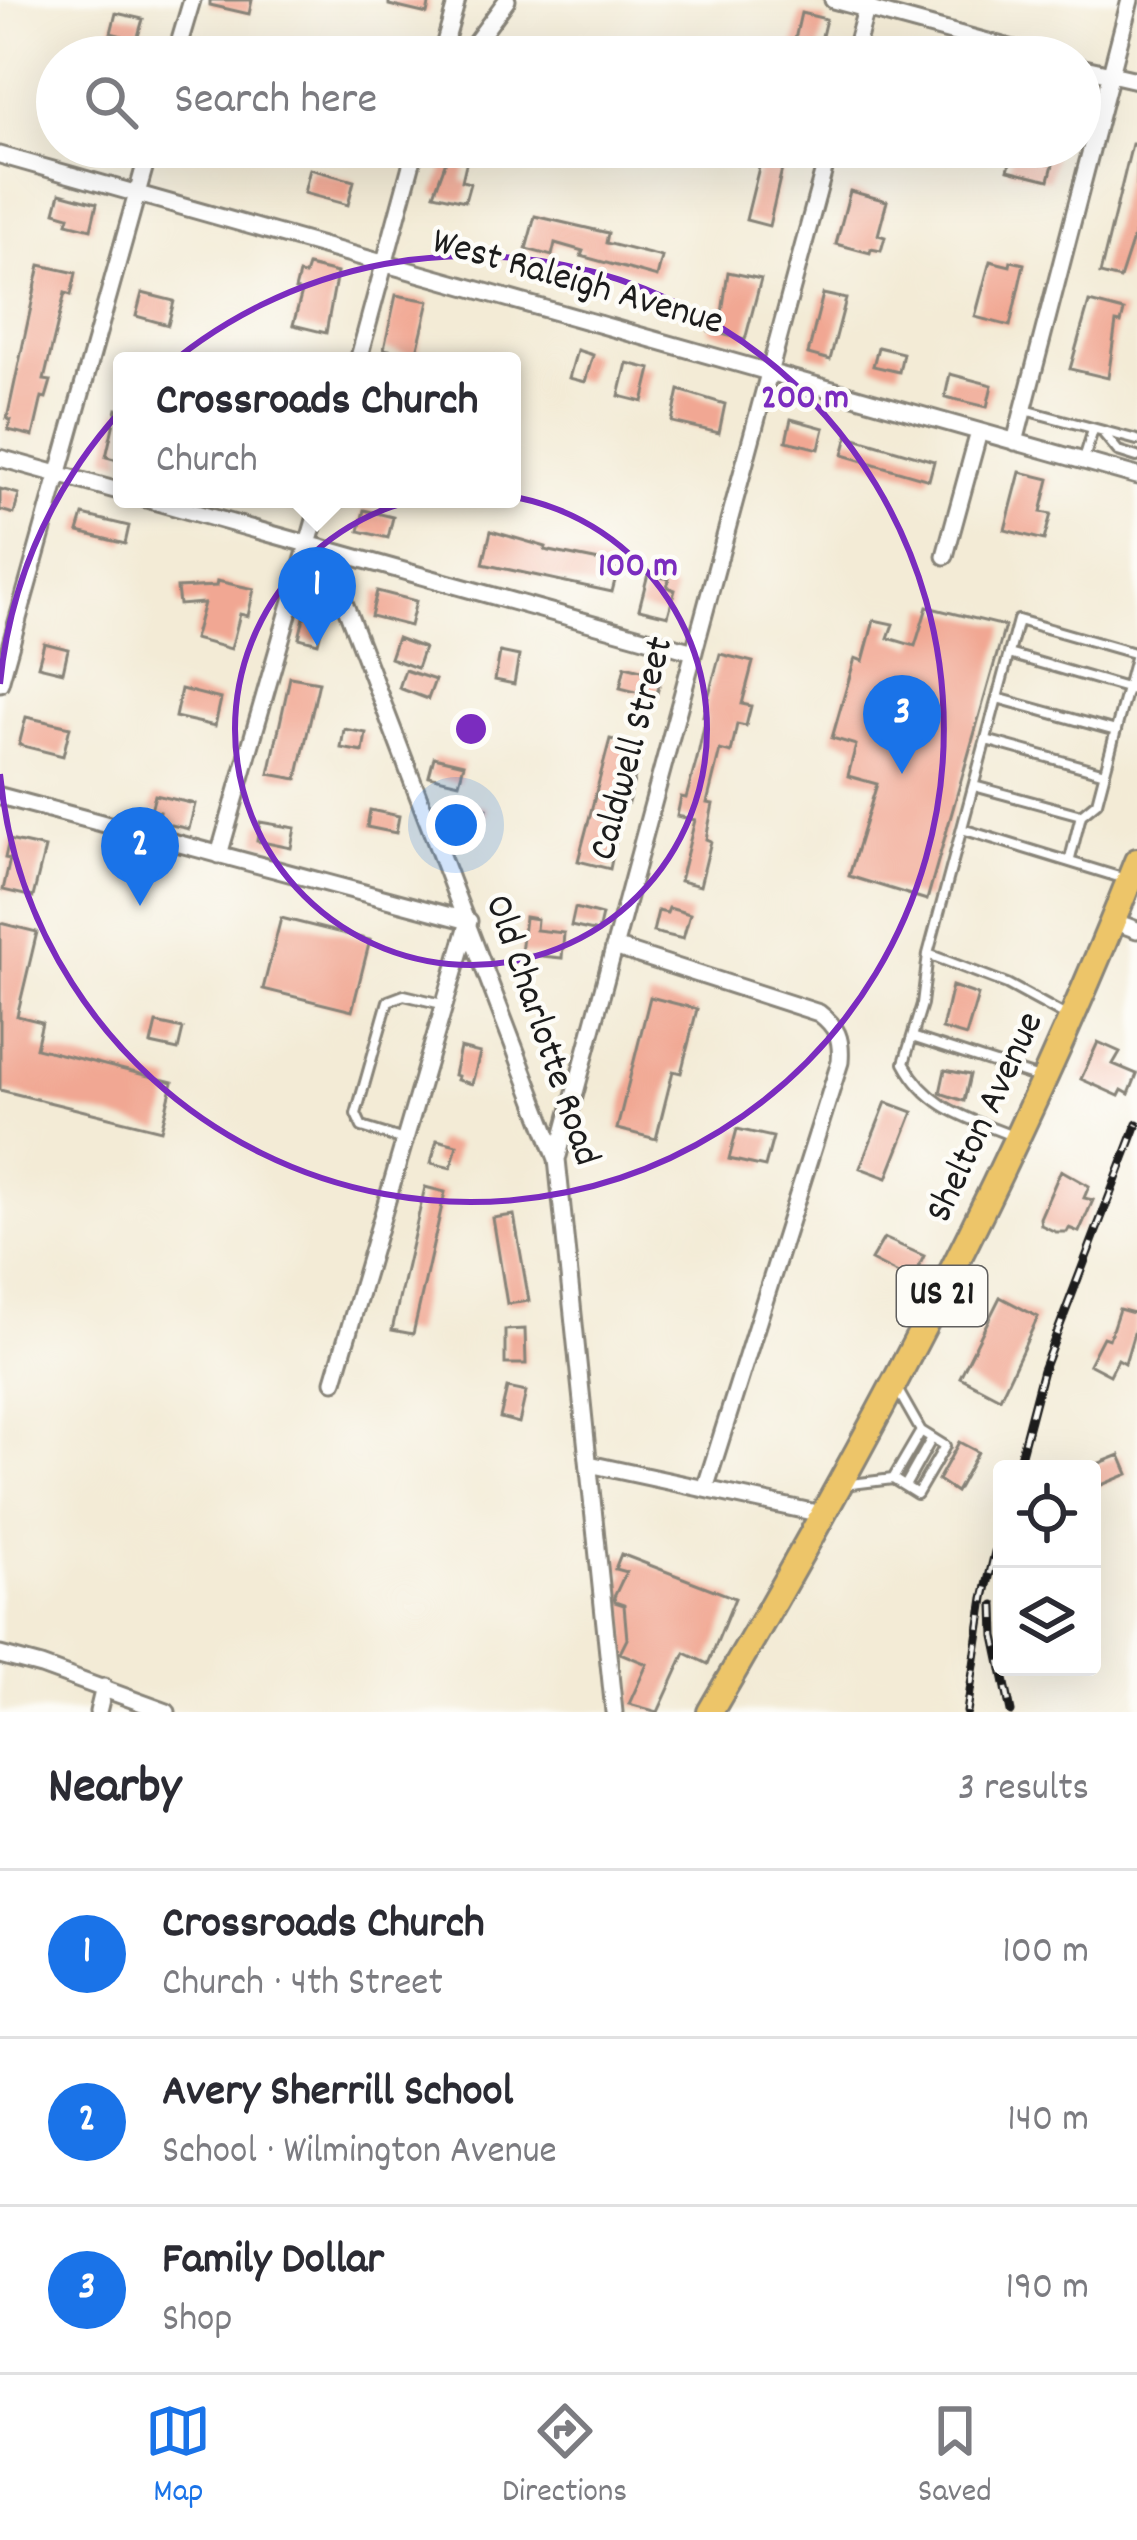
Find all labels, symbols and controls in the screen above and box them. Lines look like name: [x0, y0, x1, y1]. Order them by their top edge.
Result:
search box: [36, 36, 1101, 168]
icon: search: [78, 69, 144, 135]
text: Search here: [174, 70, 377, 134]
street label: West Raleigh Avenue: [425, 216, 729, 352]
popup: [113, 352, 521, 508]
text: Crossroads Church: [156, 371, 478, 435]
text: 200 m: [761, 374, 849, 426]
text: Church: [156, 435, 258, 490]
text: 100 m: [598, 542, 678, 594]
pin: 1: [278, 547, 356, 646]
street label: Caldwell Street: [578, 631, 690, 867]
pin: 3: [863, 675, 941, 774]
centre of rings: [450, 708, 492, 750]
your location: [426, 795, 486, 855]
pin: 2: [101, 807, 179, 906]
street label: Old Charlotte Road: [468, 888, 612, 1174]
street label: Shelton Avenue: [914, 1004, 1060, 1232]
road number: US 21: [897, 1266, 987, 1326]
map controls: [993, 1460, 1101, 1676]
button: locate: [993, 1460, 1101, 1568]
button: layers: [993, 1568, 1101, 1676]
text: Nearby: [48, 1754, 181, 1826]
text: 3 results: [958, 1763, 1089, 1818]
text: Crossroads Church: [162, 1894, 485, 1958]
text: 1: [83, 1926, 91, 1981]
text: 100 m: [1002, 1926, 1089, 1981]
text: Church · 4th Street: [162, 1958, 443, 2013]
text: Avery Sherrill School: [162, 2062, 513, 2126]
text: 2: [78, 2094, 96, 2149]
text: 140 m: [1007, 2094, 1089, 2149]
text: School · Wilmington Avenue: [162, 2126, 557, 2181]
text: Family Dollar: [162, 2230, 384, 2294]
text: 3: [78, 2262, 96, 2317]
text: 190 m: [1006, 2262, 1089, 2317]
text: Shop: [162, 2294, 232, 2349]
tab: Map: [145, 2398, 211, 2517]
tab: Directions: [502, 2398, 627, 2517]
tab: Saved: [918, 2398, 992, 2517]

